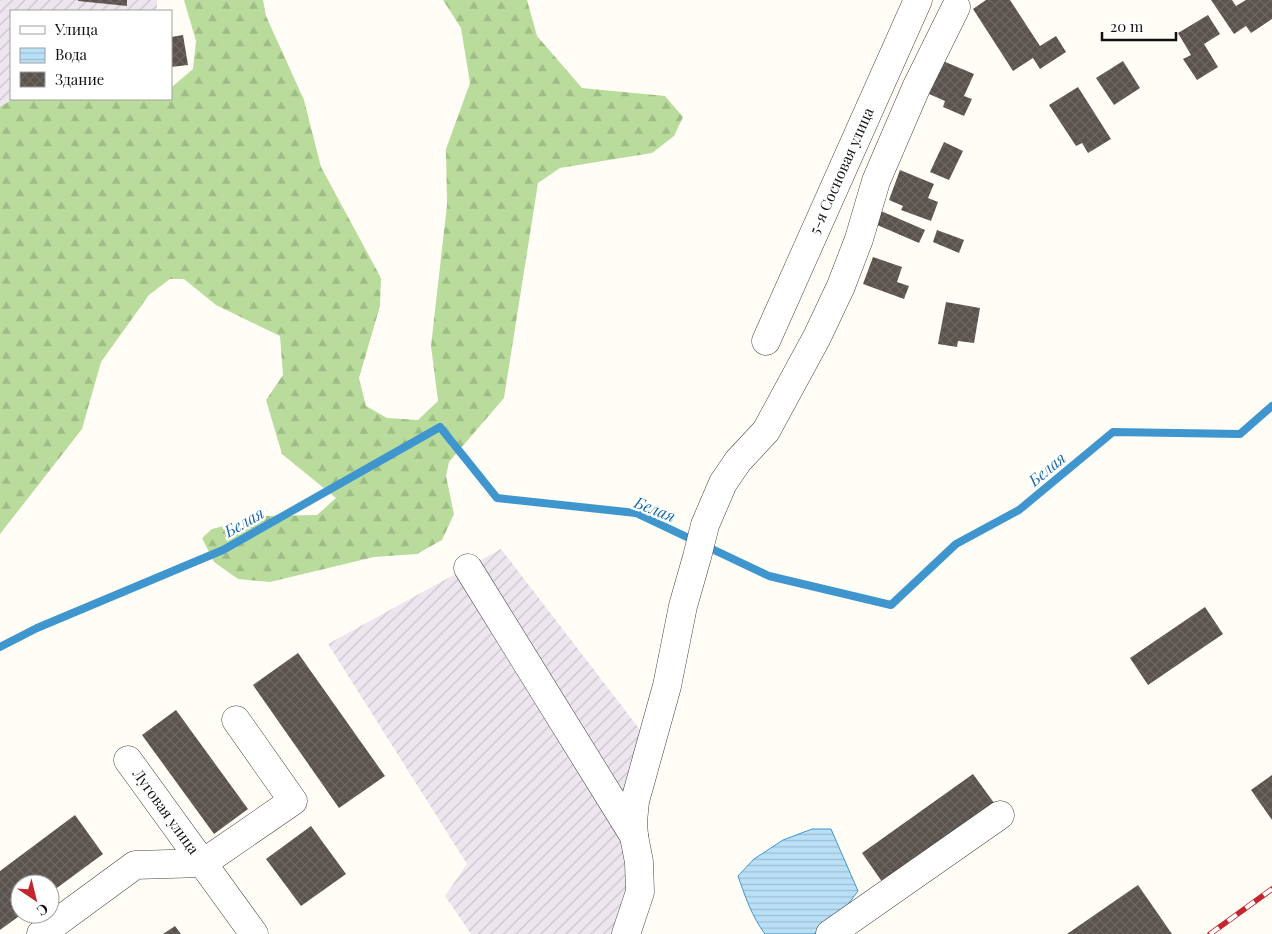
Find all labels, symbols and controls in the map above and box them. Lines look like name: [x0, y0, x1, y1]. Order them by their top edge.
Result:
legend: [10, 10, 172, 100]
scale bar: [1102, 10, 1176, 42]
text: 20 m: [1110, 16, 1144, 36]
text: Улица: [54, 19, 98, 39]
text: Вода: [55, 44, 88, 64]
text: Здание: [55, 69, 104, 89]
street label: 5-я Сосновая улица: [804, 104, 878, 237]
water label: Белая: [1023, 447, 1070, 491]
water label: Белая: [631, 491, 679, 526]
water label: Белая: [219, 502, 267, 542]
street label: Луговая улица: [128, 764, 204, 858]
north arrow: [10, 874, 60, 924]
text: С: [33, 899, 52, 921]

